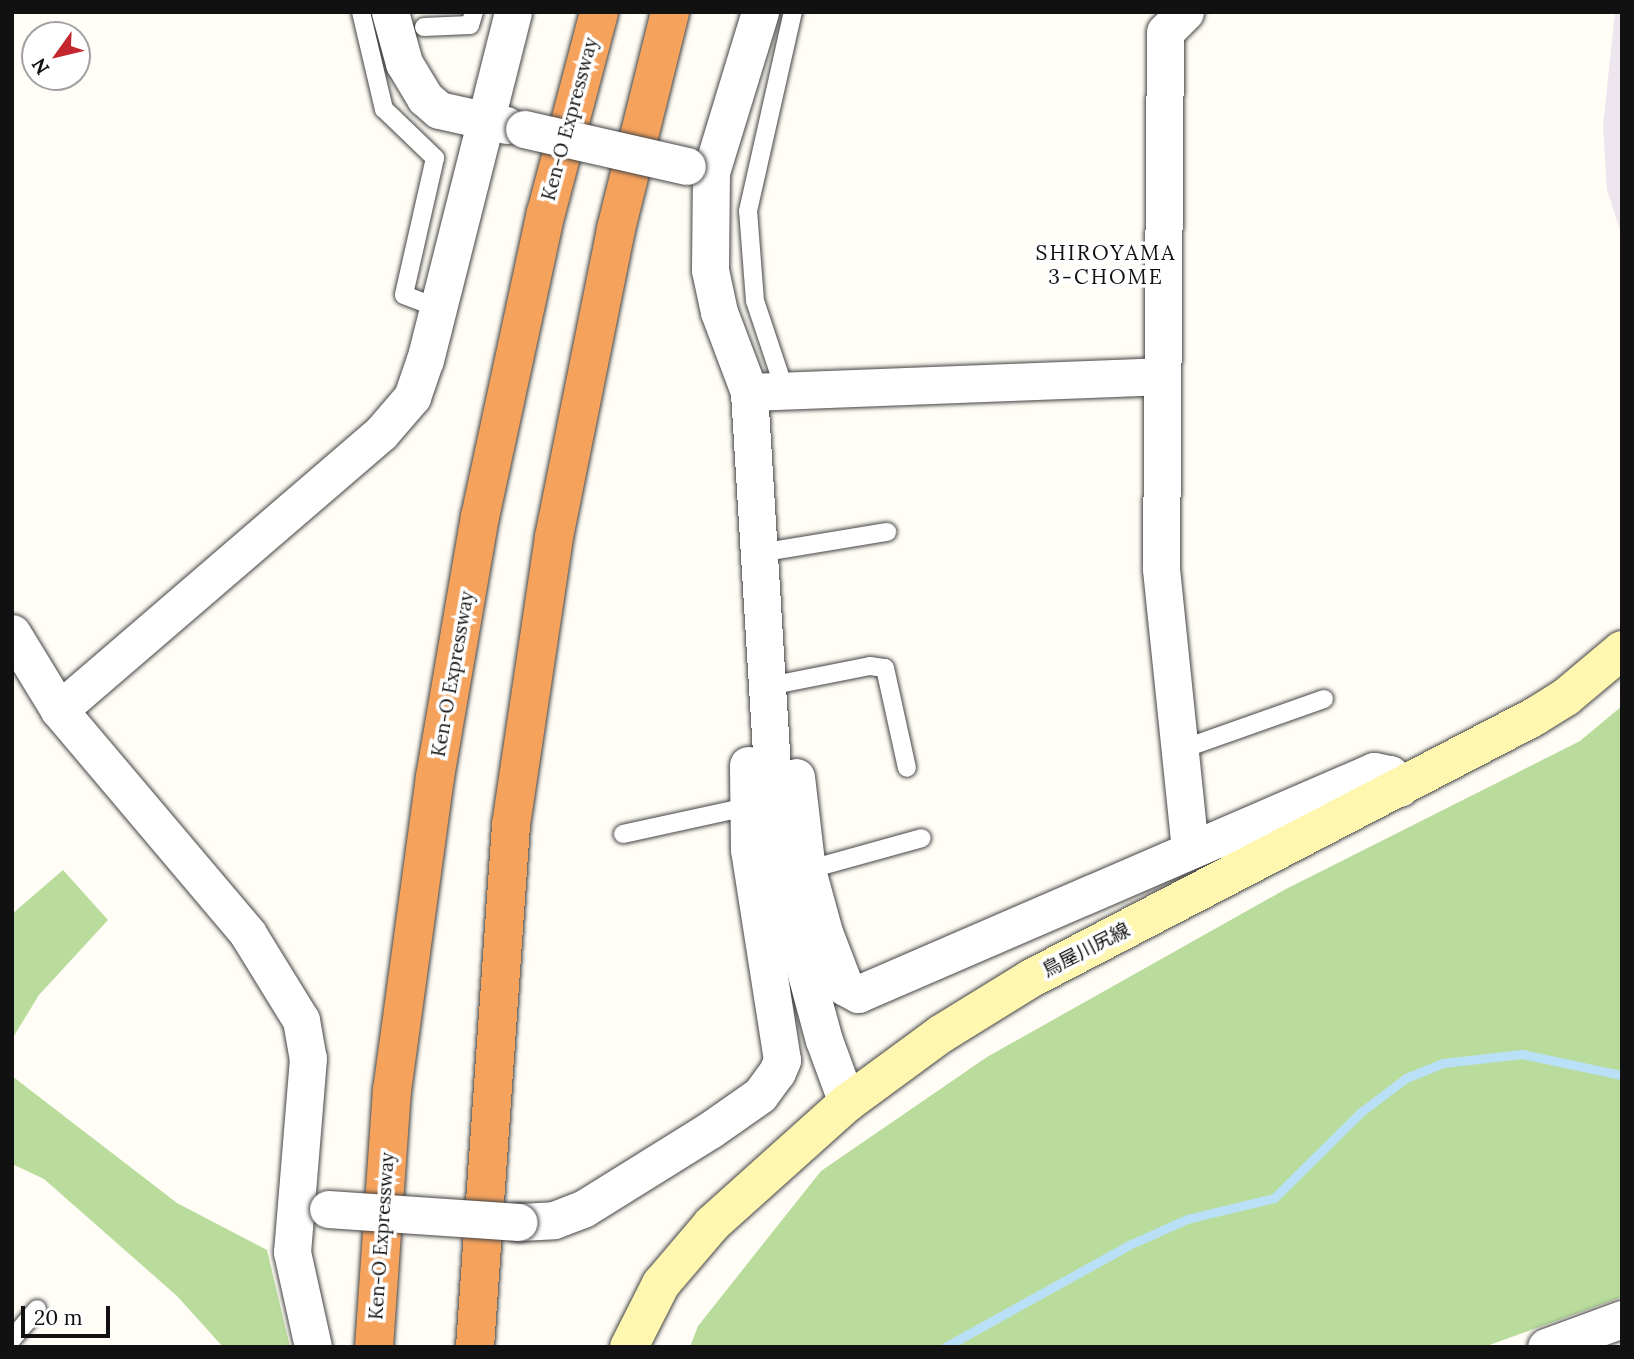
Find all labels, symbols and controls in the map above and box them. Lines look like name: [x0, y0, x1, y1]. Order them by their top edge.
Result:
north arrow: [21, 21, 91, 91]
street label: Ken-O Expressway: [537, 35, 603, 203]
text: N: [26, 54, 54, 79]
district label: SHIROYAMA 3-CHOME: [1037, 240, 1175, 290]
street label: Ken-O Expressway: [427, 589, 479, 759]
street label: 鳥屋川尻線: [1039, 918, 1133, 982]
street label: Ken-O Expressway: [365, 1152, 399, 1320]
scale bar: [24, 1292, 114, 1336]
text: 20 m: [34, 1304, 83, 1331]

